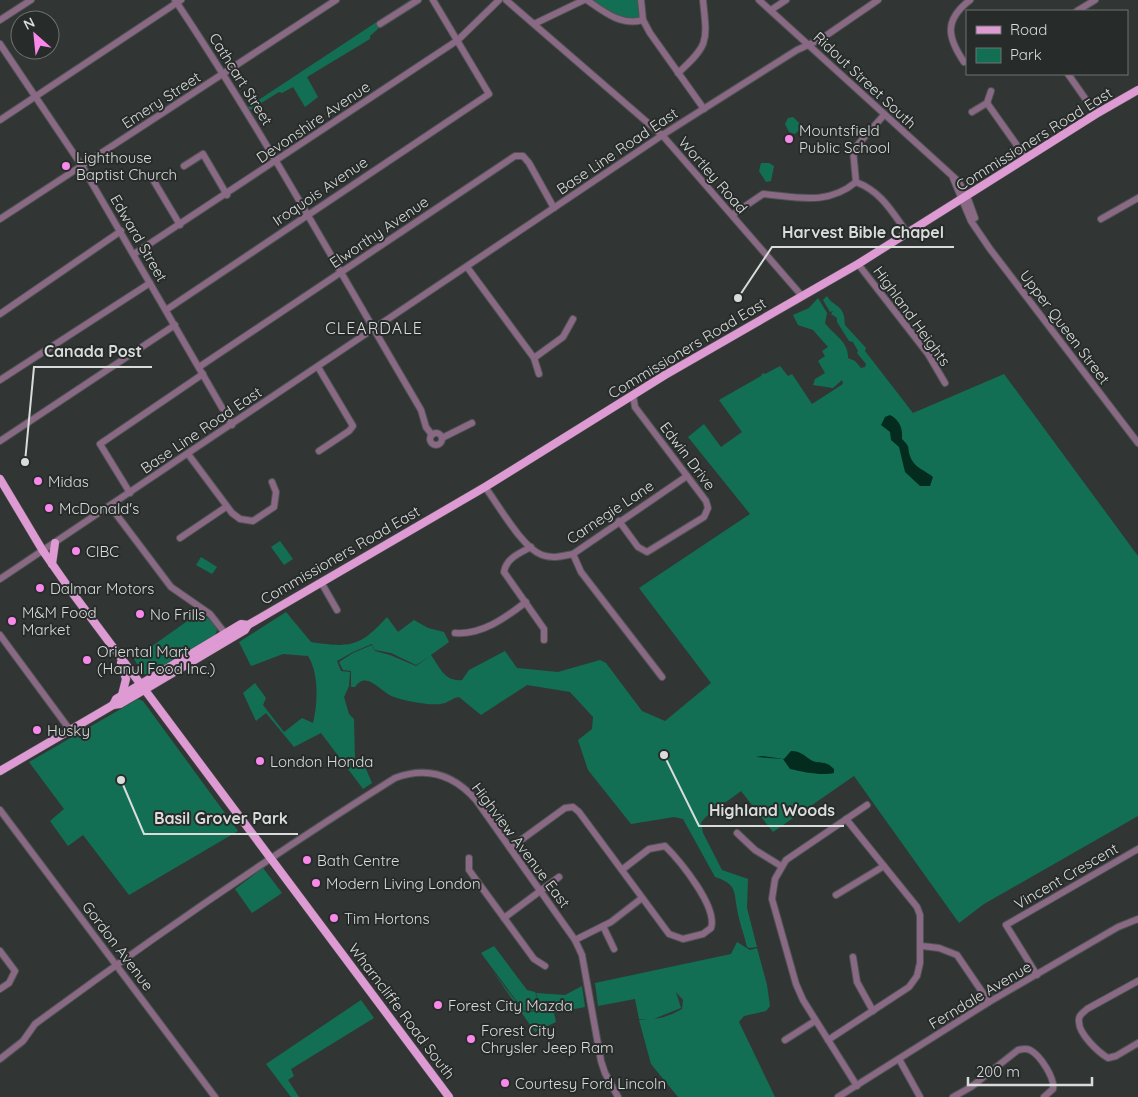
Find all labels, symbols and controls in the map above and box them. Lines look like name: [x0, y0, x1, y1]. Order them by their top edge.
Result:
north arrow: [10, 10, 60, 60]
legend: [966, 10, 1128, 75]
text: N: [20, 13, 38, 34]
text: Road: [1010, 20, 1047, 39]
street label: Ridout Street South: [810, 27, 920, 133]
street label: Cathcart Street: [205, 29, 277, 129]
text: Park: [1010, 45, 1042, 64]
street label: Emery Street: [118, 68, 204, 132]
street label: Devonshire Avenue: [253, 77, 373, 167]
street label: Commissioners Road East: [952, 83, 1116, 195]
street label: Base Line Road East: [553, 103, 681, 199]
place label: Mountsfield Public School: [799, 121, 890, 157]
street label: Wortley Road: [674, 133, 752, 217]
marker: Mountsfield Public School: [783, 133, 795, 145]
place label: Lighthouse Baptist Church: [76, 148, 177, 184]
street label: Iroquois Avenue: [269, 152, 371, 230]
marker: Lighthouse Baptist Church: [60, 160, 72, 172]
street label: Edward Street: [106, 191, 172, 285]
street label: Elworthy Avenue: [326, 192, 432, 272]
callout: Harvest Bible Chapel: [772, 216, 954, 247]
text: Harvest Bible Chapel: [782, 222, 944, 242]
street label: Highland Heights: [869, 262, 955, 370]
street label: Upper Queen Street: [1016, 266, 1114, 388]
street label: Commissioners Road East: [605, 293, 769, 403]
district label: CLEARDALE: [325, 318, 423, 338]
callout: Canada Post: [34, 336, 152, 367]
text: Canada Post: [44, 341, 142, 361]
street label: Base Line Road East: [137, 382, 265, 478]
street label: Edwin Drive: [656, 418, 720, 494]
place label: Midas: [48, 472, 89, 491]
marker: Midas: [32, 475, 44, 487]
street label: Carnegie Lane: [563, 476, 657, 548]
place label: McDonald's: [59, 499, 139, 518]
marker: McDonald's: [43, 502, 55, 514]
street label: Commissioners Road East: [257, 502, 423, 608]
place label: CIBC: [86, 542, 119, 561]
marker: CIBC: [70, 545, 82, 557]
place label: Dalmar Motors: [50, 579, 154, 598]
marker: Dalmar Motors: [34, 582, 46, 594]
place label: M&M Food Market: [22, 603, 97, 639]
place label: No Frills: [150, 605, 205, 624]
marker: No Frills: [134, 608, 146, 620]
marker: M&M Food Market: [6, 615, 18, 627]
place label: Oriental Mart (Hanul Food Inc.): [97, 642, 215, 678]
marker: Oriental Mart (Hanul Food Inc.): [81, 654, 93, 666]
place label: Husky: [47, 721, 90, 740]
marker: Husky: [31, 724, 43, 736]
place label: London Honda: [270, 752, 373, 771]
marker: London Honda: [254, 755, 266, 767]
street label: Highview Avenue East: [468, 779, 574, 911]
callout: Highland Woods: [699, 795, 844, 826]
text: Highland Woods: [709, 800, 835, 820]
callout: Basil Grover Park: [144, 803, 298, 834]
text: Basil Grover Park: [154, 808, 288, 828]
street label: Vincent Crescent: [1011, 839, 1121, 913]
place label: Bath Centre: [317, 851, 400, 870]
marker: Bath Centre: [301, 854, 313, 866]
place label: Modern Living London: [326, 874, 481, 893]
marker: Modern Living London: [310, 877, 322, 889]
street label: Gordon Avenue: [78, 897, 158, 995]
place label: Tim Hortons: [344, 909, 429, 928]
marker: Tim Hortons: [328, 912, 340, 924]
street label: Wharncliffe Road South: [345, 939, 459, 1083]
street label: Ferndale Avenue: [925, 957, 1035, 1033]
place label: Forest City Mazda: [448, 996, 573, 1015]
marker: Forest City Mazda: [432, 999, 444, 1011]
place label: Forest City Chrysler Jeep Ram: [481, 1021, 614, 1057]
marker: Forest City Chrysler Jeep Ram: [465, 1033, 477, 1045]
scale bar: [968, 1054, 1092, 1086]
text: 200 m: [976, 1062, 1020, 1081]
place label: Courtesy Ford Lincoln: [515, 1074, 666, 1093]
marker: Courtesy Ford Lincoln: [499, 1077, 511, 1089]

